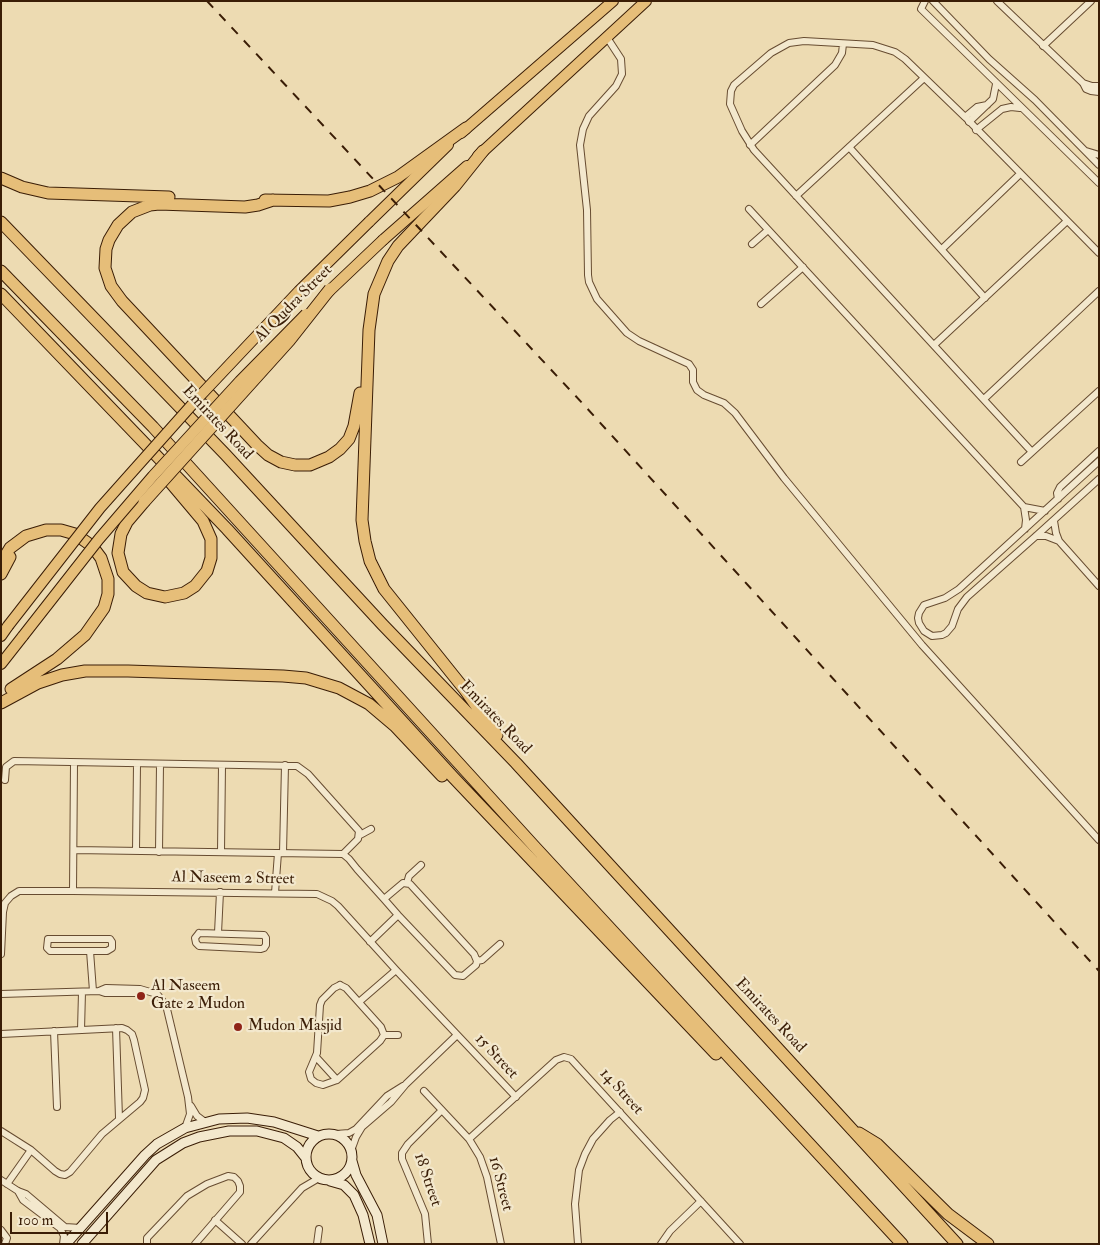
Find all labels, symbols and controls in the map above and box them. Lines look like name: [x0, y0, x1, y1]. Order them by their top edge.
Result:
street label: Al Qudra Street: [251, 261, 337, 347]
street label: Emirates Road: [178, 382, 256, 464]
street label: Emirates Road: [455, 677, 535, 759]
street label: Al Naseem 2 Street: [171, 868, 295, 890]
street label: Emirates Road: [731, 975, 809, 1057]
place label: Al Naseem Gate 2 Mudon: [151, 977, 245, 1015]
marker: Al Naseem Gate 2 Mudon: [135, 990, 147, 1002]
place label: Mudon Masjid: [248, 1017, 342, 1037]
marker: Mudon Masjid: [232, 1021, 244, 1033]
street label: 15 Street: [470, 1030, 522, 1084]
street label: 14 Street: [595, 1065, 647, 1119]
street label: 18 Street: [409, 1151, 445, 1209]
street label: 16 Street: [484, 1155, 516, 1213]
scale bar: [12, 1202, 110, 1234]
text: 100 m: [18, 1211, 53, 1230]

